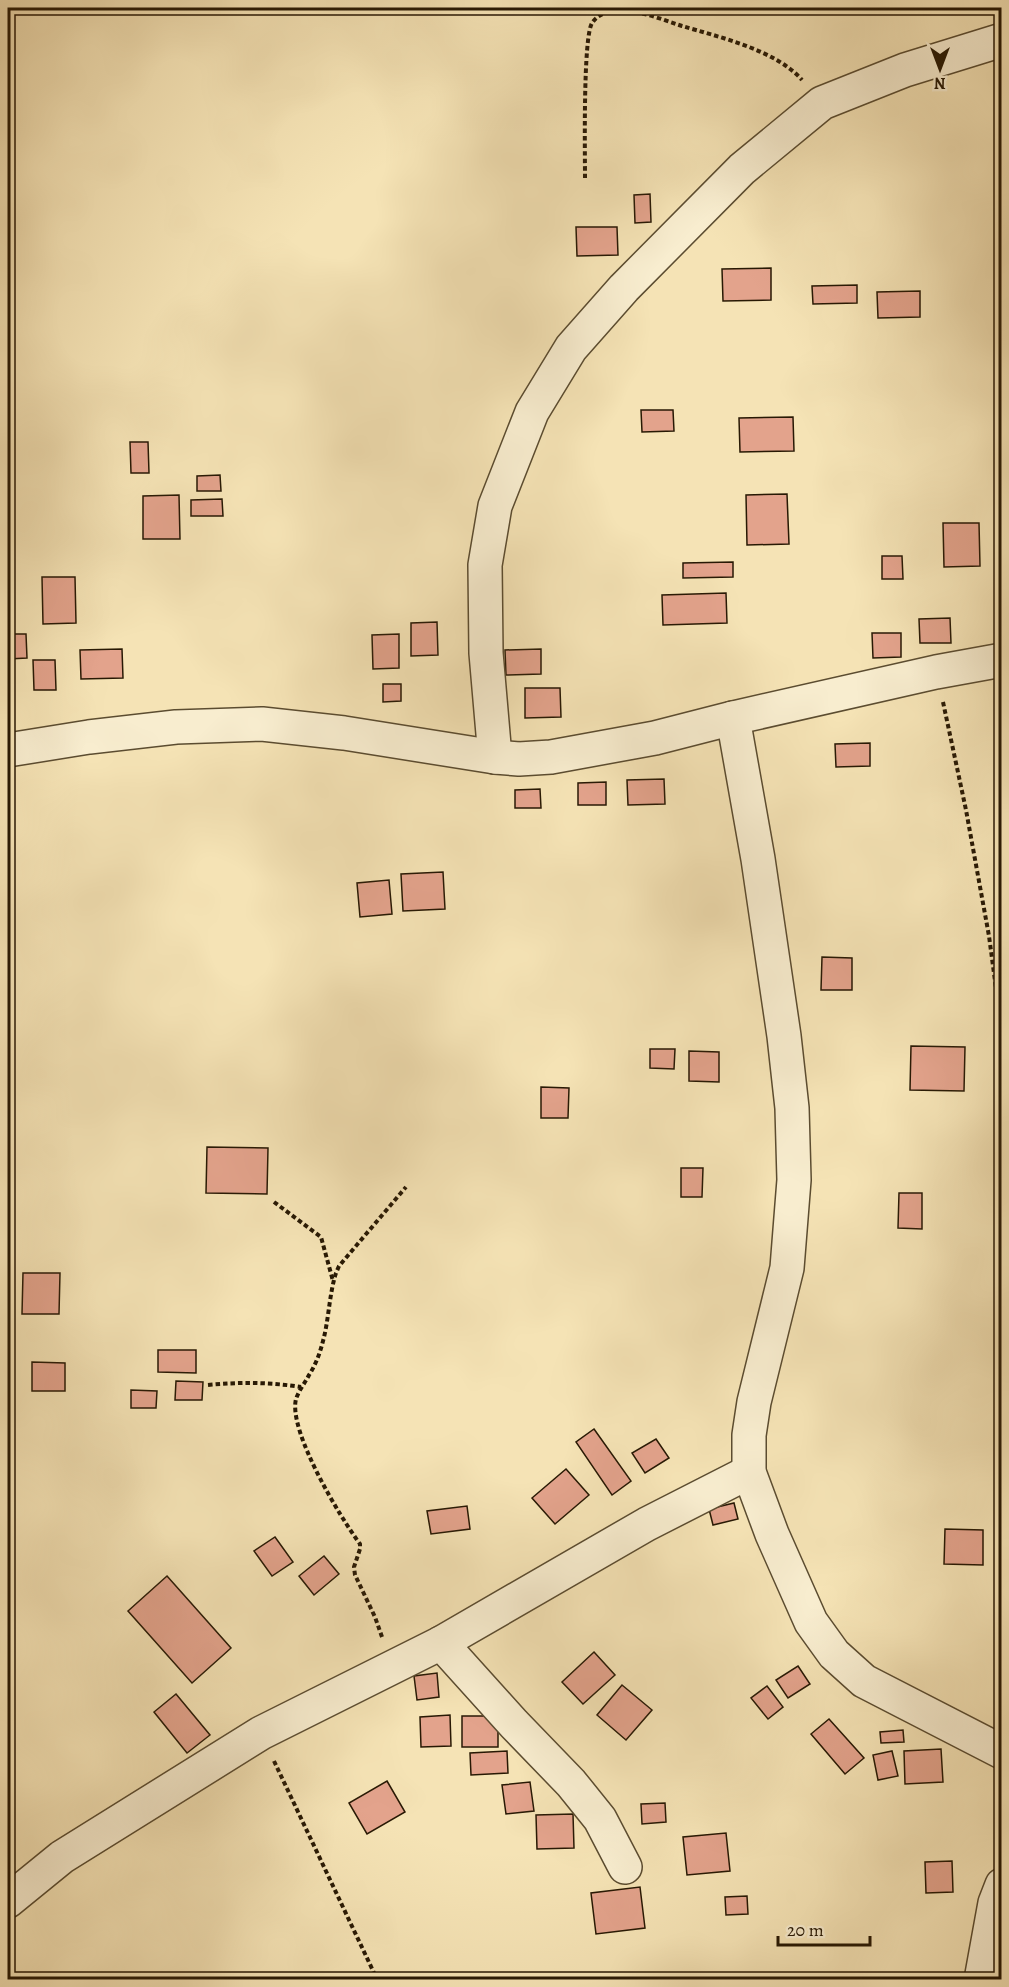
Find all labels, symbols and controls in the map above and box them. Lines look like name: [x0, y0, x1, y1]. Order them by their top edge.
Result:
north arrow: [910, 39, 970, 99]
text: N: [934, 72, 946, 94]
scale bar: [778, 1909, 870, 1947]
text: 20 m: [787, 1918, 824, 1942]

